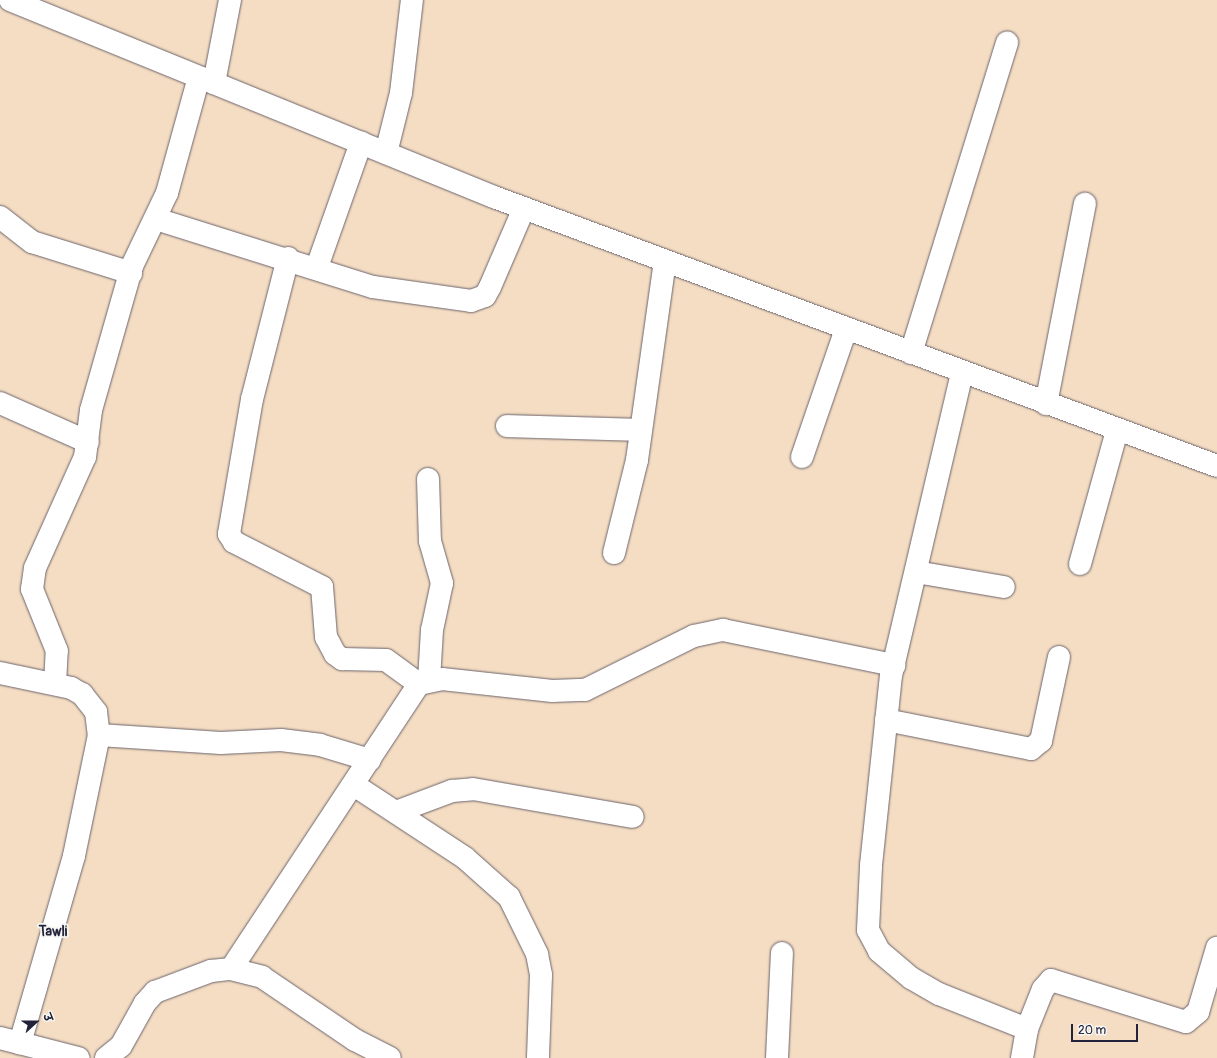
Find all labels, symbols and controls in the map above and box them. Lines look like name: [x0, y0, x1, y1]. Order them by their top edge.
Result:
district label: Tawli: [39, 924, 67, 940]
north arrow: [16, 1002, 56, 1042]
text: उ: [40, 1012, 55, 1023]
scale bar: [1073, 1016, 1140, 1042]
text: 20 m: [1078, 1023, 1106, 1038]

